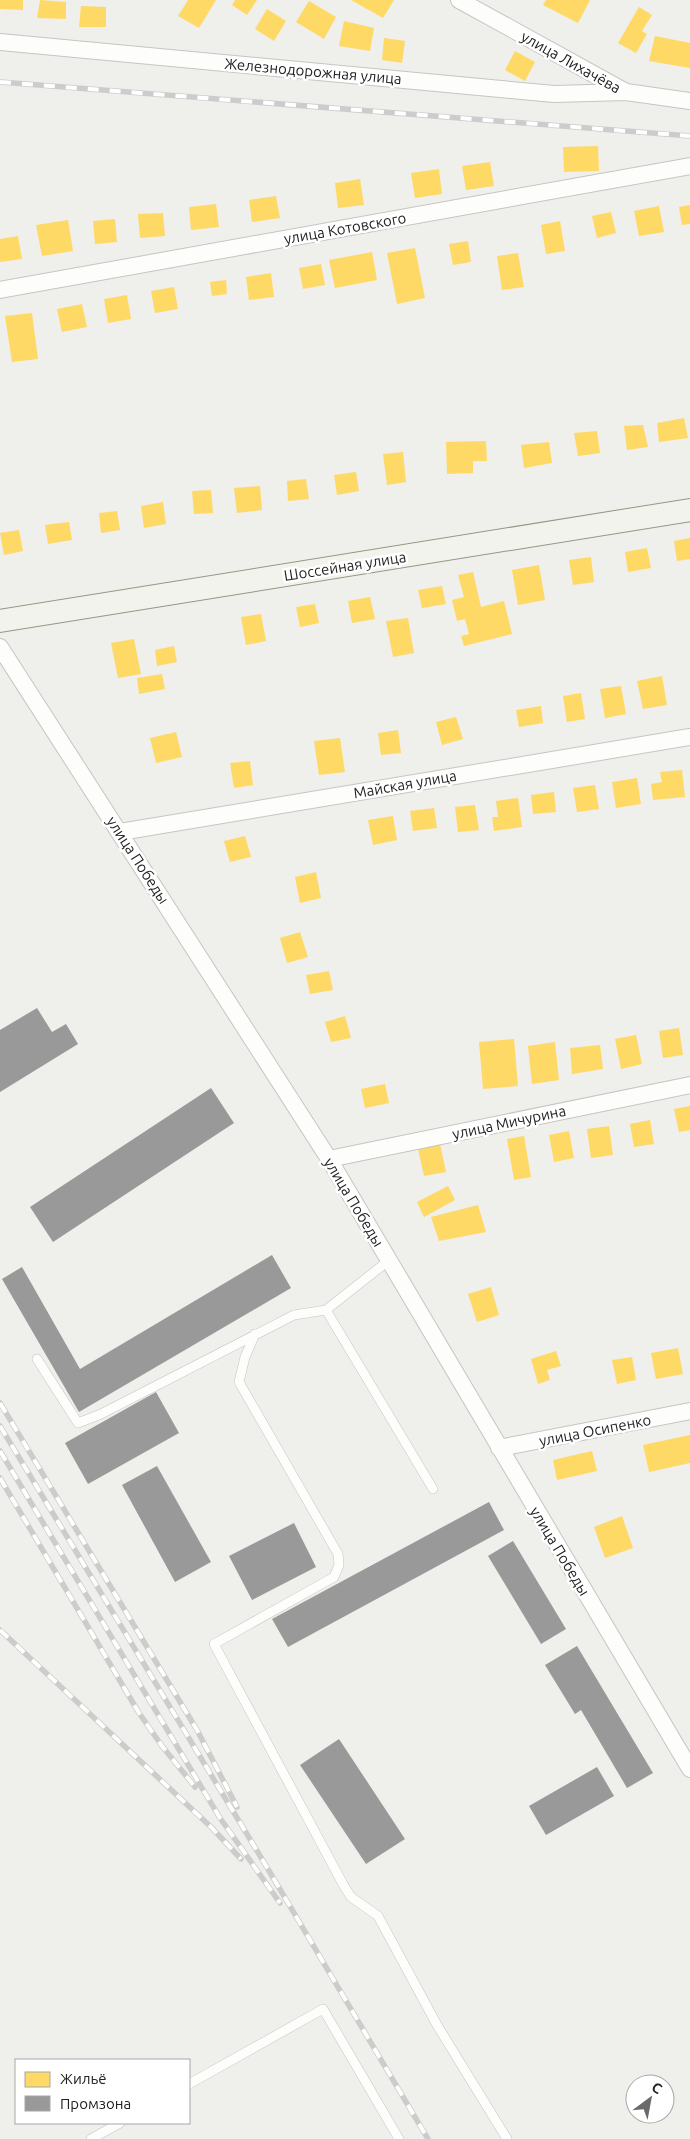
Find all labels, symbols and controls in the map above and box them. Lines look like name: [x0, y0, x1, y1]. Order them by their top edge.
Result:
street label: улица Лихачёва: [518, 28, 624, 96]
street label: Железнодорожная улица: [224, 55, 402, 87]
street label: улица Котовского: [282, 209, 408, 247]
street label: Шоссейная улица: [283, 548, 407, 584]
street label: Майская улица: [352, 767, 458, 801]
street label: улица Победы: [103, 813, 173, 907]
street label: улица Мичурина: [451, 1102, 567, 1142]
street label: улица Победы: [321, 1154, 387, 1250]
street label: улица Осипенко: [538, 1411, 652, 1449]
street label: улица Победы: [527, 1503, 593, 1599]
legend: [15, 2059, 190, 2124]
text: Жильё: [60, 2070, 107, 2087]
north arrow: [625, 2074, 675, 2124]
text: С: [649, 2079, 665, 2097]
text: Промзона: [60, 2095, 131, 2112]

